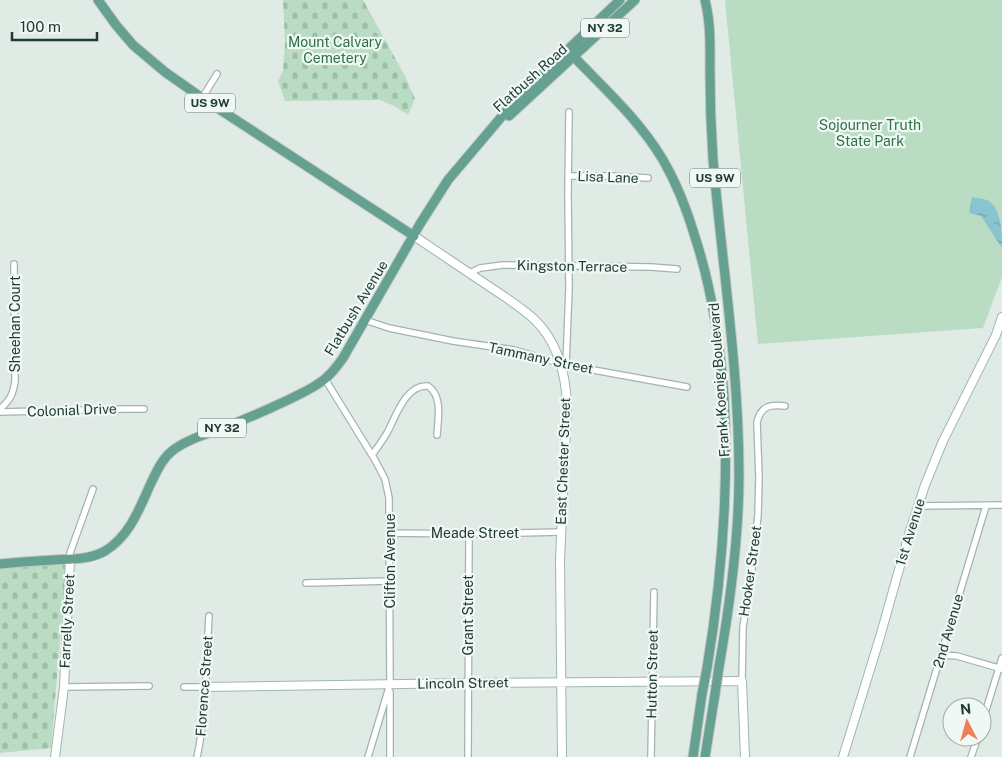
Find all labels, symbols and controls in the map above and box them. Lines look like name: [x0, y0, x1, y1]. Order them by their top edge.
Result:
scale bar: [12, 10, 98, 42]
text: 100 m: [20, 18, 61, 35]
road number: NY 32: [581, 18, 629, 38]
park label: Mount Calvary Cemetery: [288, 34, 383, 66]
street label: Flatbush Road: [490, 41, 570, 115]
road number: US 9W: [185, 94, 235, 112]
park label: Sojourner Truth State Park: [819, 117, 921, 149]
street label: Lisa Lane: [577, 168, 639, 186]
road number: US 9W: [690, 168, 740, 188]
street label: Flatbush Avenue: [321, 257, 391, 359]
street label: Kingston Terrace: [517, 257, 627, 275]
street label: Sheehan Court: [7, 275, 23, 373]
street label: Frank Koenig Boulevard: [706, 302, 732, 458]
street label: Tammany Street: [487, 339, 595, 377]
street label: East Chester Street: [553, 397, 573, 525]
street label: Colonial Drive: [27, 400, 117, 420]
road number: NY 32: [198, 418, 246, 438]
street label: 1st Avenue: [892, 496, 928, 568]
street label: Clifton Avenue: [382, 513, 398, 609]
street label: Hooker Street: [736, 524, 764, 618]
street label: Meade Street: [431, 525, 519, 541]
street label: Farrelly Street: [57, 573, 77, 669]
street label: Grant Street: [460, 575, 476, 655]
street label: 2nd Avenue: [930, 592, 966, 670]
street label: Hutton Street: [643, 629, 661, 719]
street label: Florence Street: [192, 635, 216, 737]
street label: Lincoln Street: [417, 674, 509, 692]
north arrow: [942, 697, 992, 747]
text: N: [959, 701, 972, 718]

